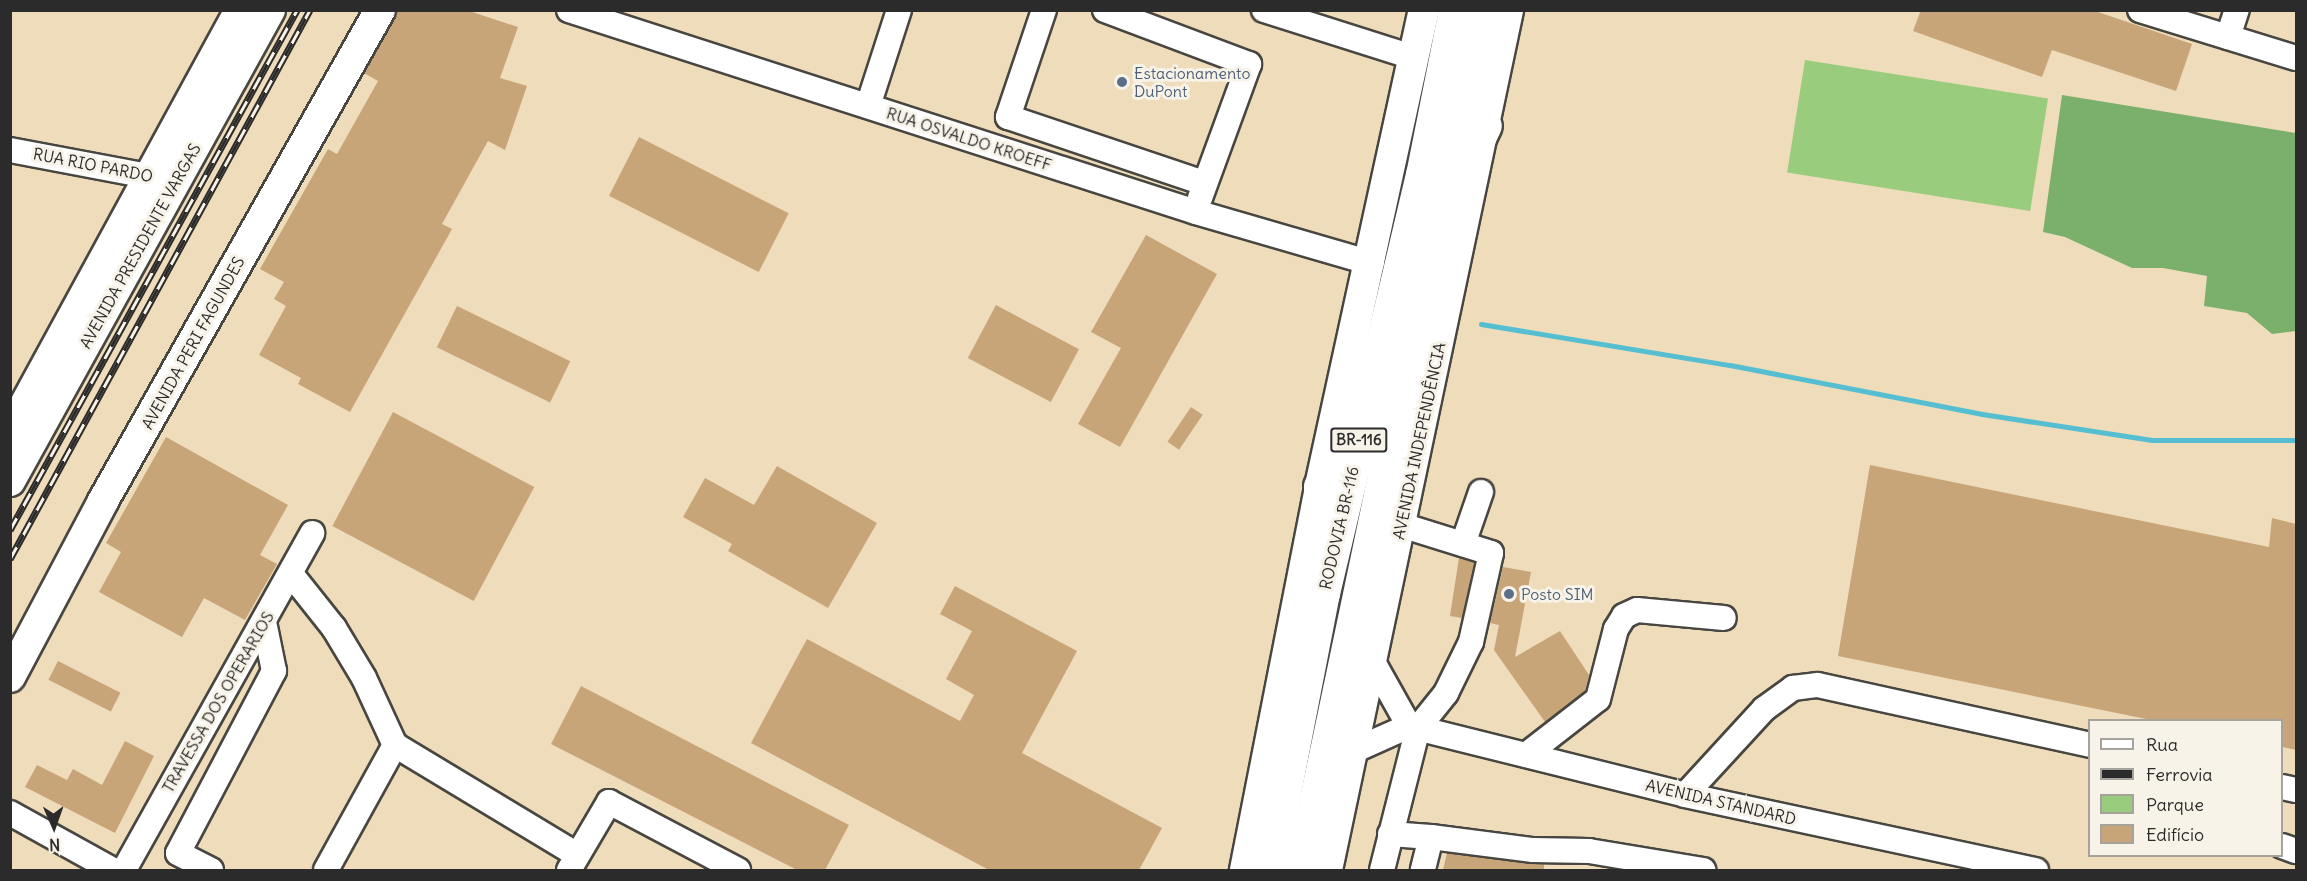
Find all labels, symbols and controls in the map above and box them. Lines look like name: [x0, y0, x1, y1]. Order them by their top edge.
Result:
place label: Estacionamento DuPont: [1134, 63, 1250, 101]
marker: Estacionamento DuPont: [1115, 75, 1129, 89]
street label: RUA OSVALDO KROEFF: [884, 103, 1054, 175]
street label: AVENIDA PRESIDENTE VARGAS: [75, 140, 205, 352]
street label: RUA RIO PARDO: [31, 144, 155, 186]
street label: AVENIDA PERI FAGUNDES: [137, 253, 249, 433]
street label: AVENIDA INDEPENDÊNCIA: [1389, 341, 1449, 541]
road number: BR-116: [1329, 428, 1389, 452]
street label: RODOVIA BR-116: [1316, 465, 1362, 591]
place label: Posto SIM: [1521, 584, 1594, 604]
marker: Posto SIM: [1502, 587, 1516, 601]
street label: TRAVESSA DOS OPERARIOS: [158, 608, 278, 796]
legend: [2088, 719, 2283, 857]
text: Rua: [2146, 733, 2178, 756]
text: Ferrovia: [2146, 763, 2213, 786]
street label: AVENIDA STANDARD: [1644, 775, 1798, 829]
text: Parque: [2146, 793, 2204, 816]
north arrow: [24, 797, 84, 857]
text: Edifício: [2146, 823, 2204, 846]
text: N: [49, 835, 61, 855]

